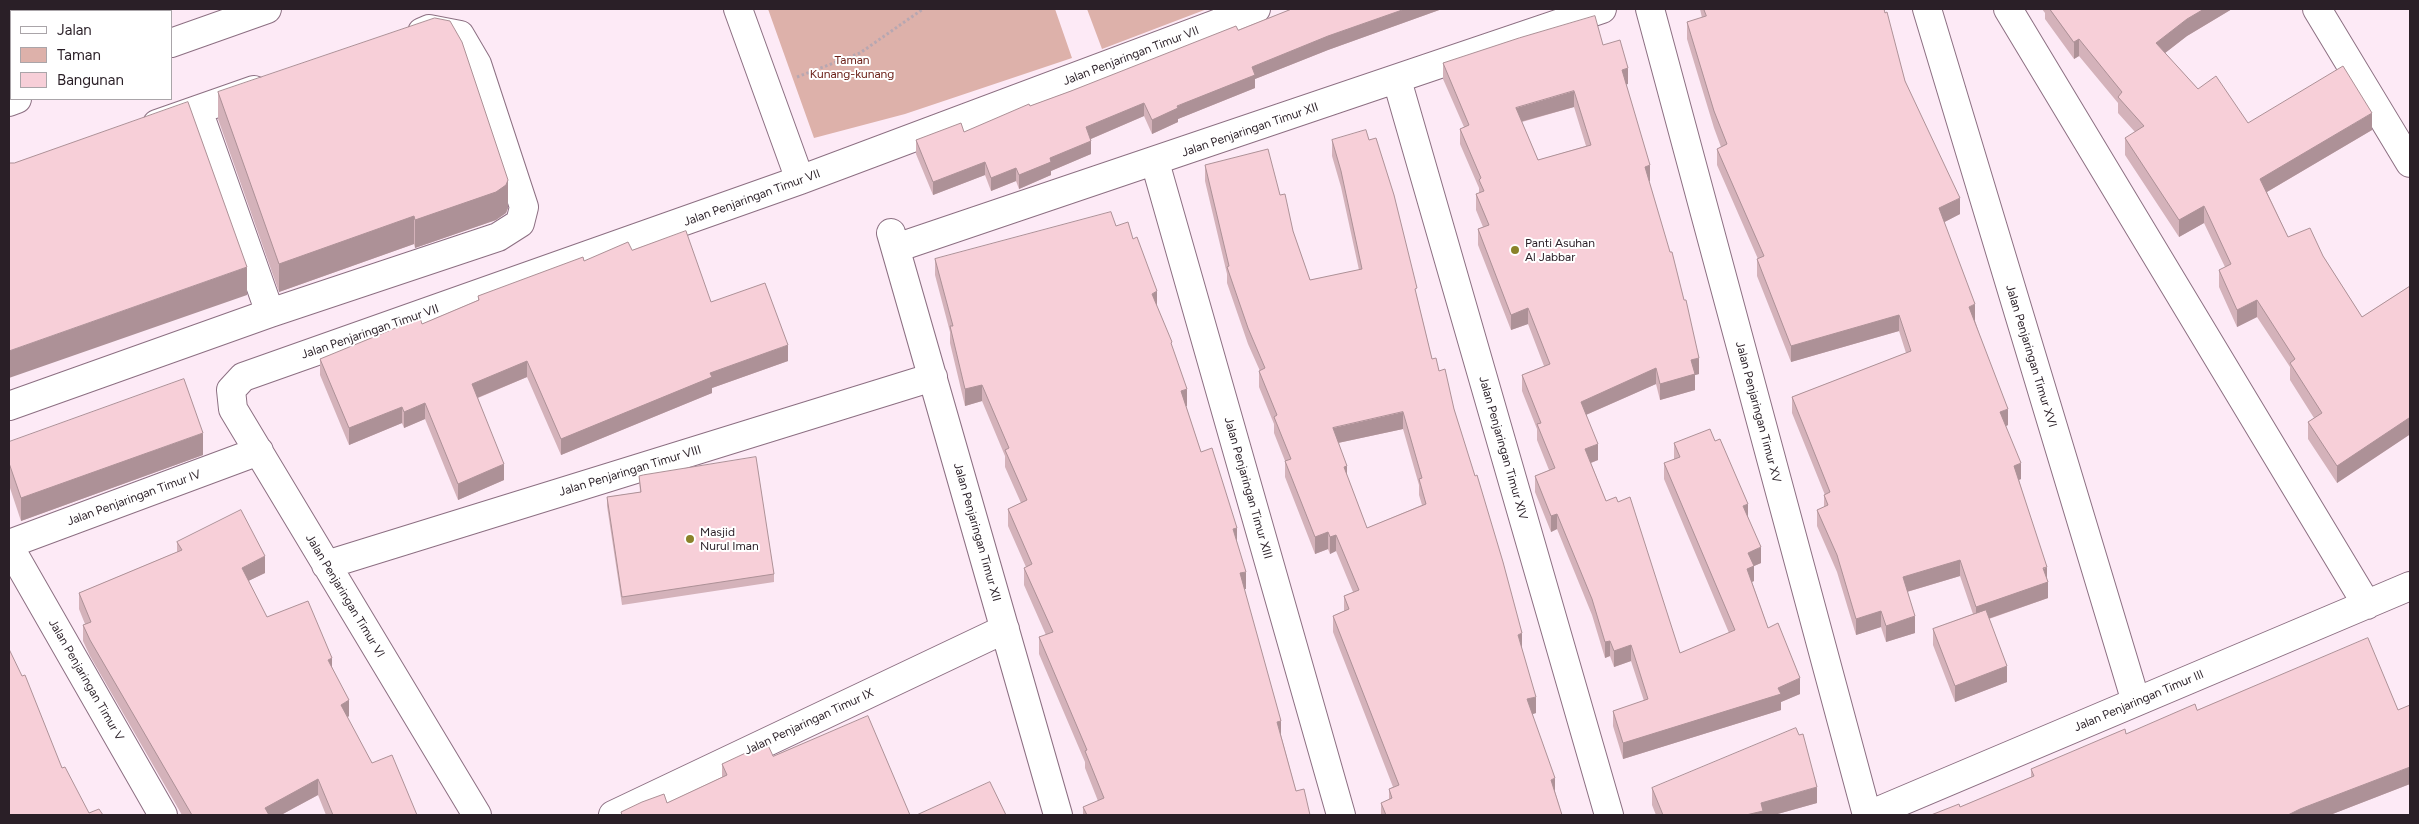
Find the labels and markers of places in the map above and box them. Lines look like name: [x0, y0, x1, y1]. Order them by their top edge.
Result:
place label: Panti Asuhan Al Jabbar: [1525, 236, 1595, 264]
marker: Panti Asuhan Al Jabbar: [1509, 244, 1521, 256]
place label: Masjid Nurul Iman: [700, 525, 759, 553]
marker: Masjid Nurul Iman: [684, 533, 696, 545]

